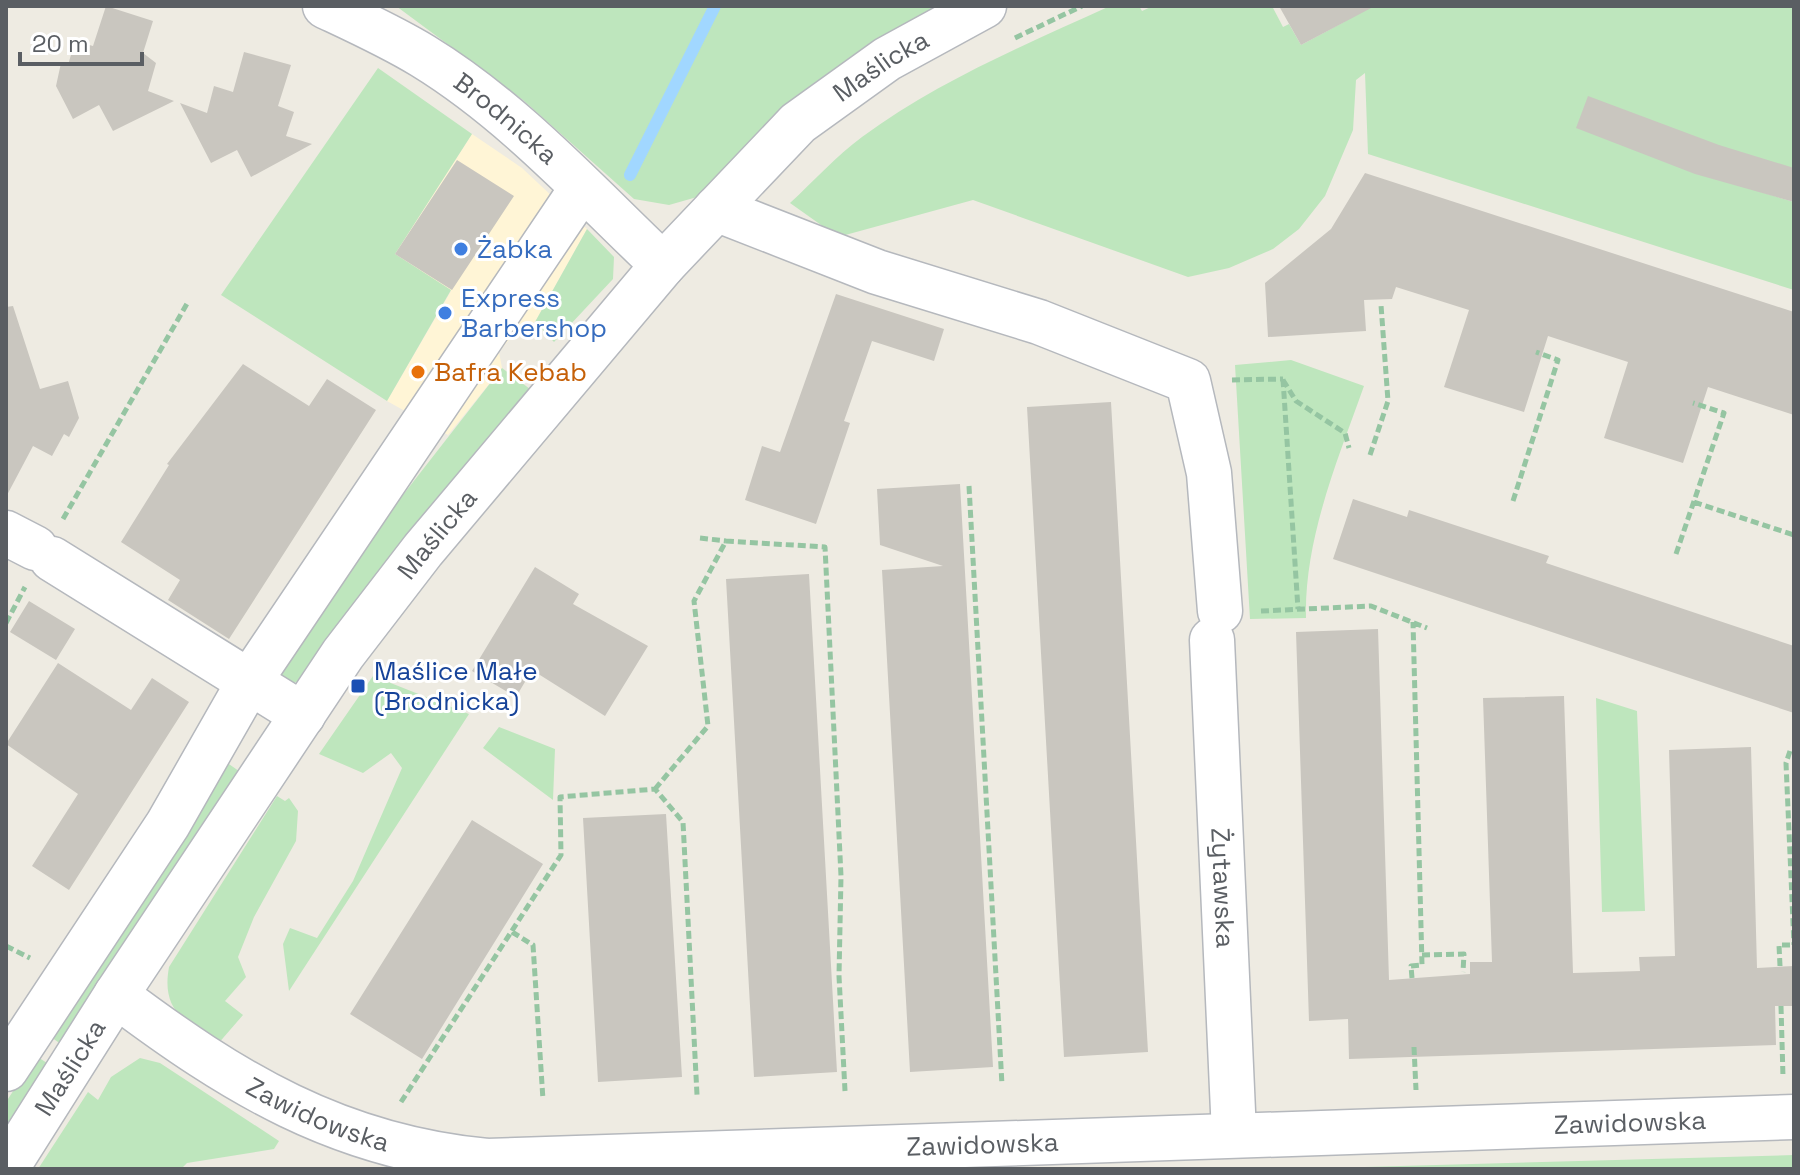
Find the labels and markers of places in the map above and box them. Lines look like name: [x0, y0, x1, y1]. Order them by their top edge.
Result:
place label: Żabka: [477, 232, 552, 266]
marker: Żabka: [452, 240, 470, 258]
place label: Express Barbershop: [461, 281, 607, 345]
marker: Express Barbershop: [436, 304, 454, 322]
place label: Bafra Kebab: [434, 355, 587, 389]
marker: Bafra Kebab: [409, 363, 427, 381]
place label: Maślice Małe (Brodnicka): [374, 654, 538, 718]
marker: Maślice Małe (Brodnicka): [349, 677, 367, 695]

